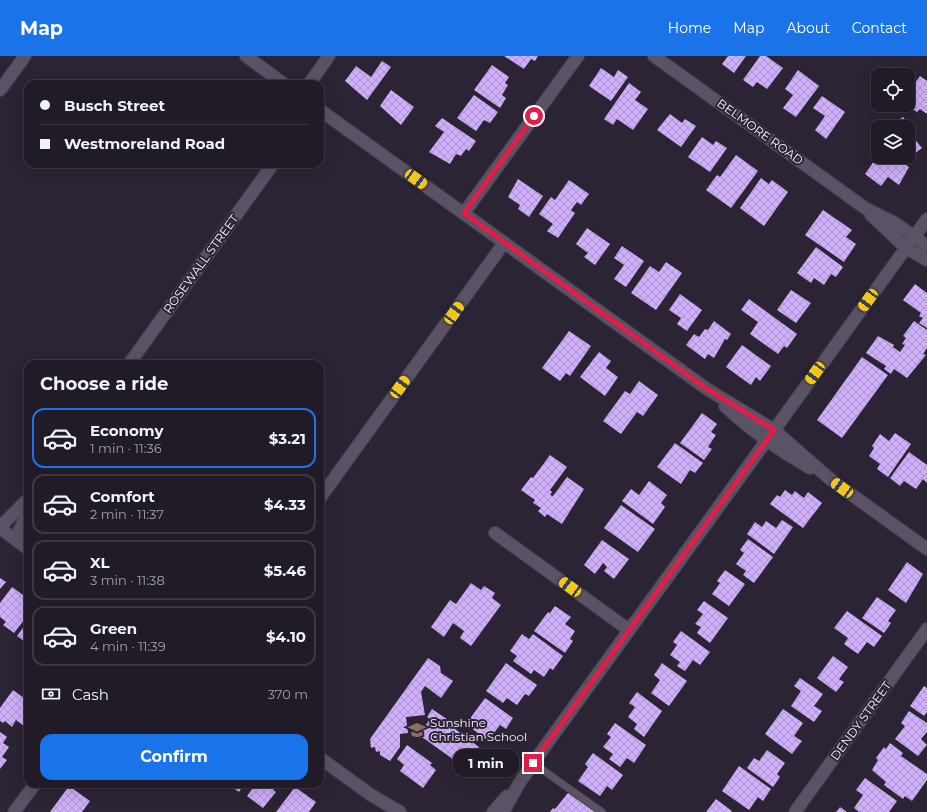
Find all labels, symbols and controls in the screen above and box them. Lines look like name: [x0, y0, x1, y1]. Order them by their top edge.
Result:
text: Map: [20, 17, 63, 40]
text: Home: [668, 19, 711, 37]
text: Map: [733, 19, 764, 37]
text: About: [786, 19, 830, 37]
text: Contact: [852, 19, 907, 37]
map controls: [871, 68, 915, 164]
button: locate: [871, 68, 915, 112]
street label: BELMORE ROAD: [714, 95, 806, 168]
text: Busch Street: [64, 96, 165, 115]
route start: [525, 107, 543, 125]
button: layers: [871, 120, 915, 164]
text: Westmoreland Road: [64, 134, 225, 153]
car: [403, 167, 429, 191]
street label: ROSEWALL STREET: [160, 211, 242, 316]
car: [856, 287, 880, 313]
car: [442, 300, 466, 326]
car: [803, 360, 827, 386]
text: Choose a ride: [40, 373, 168, 395]
car: [388, 374, 412, 400]
icon: car: [42, 420, 78, 456]
text: Economy: [90, 421, 163, 440]
text: $3.21: [269, 429, 306, 448]
text: 1 min · 11:36: [90, 440, 162, 456]
car: [829, 476, 855, 500]
icon: car: [42, 486, 78, 522]
text: Comfort: [90, 487, 155, 506]
text: $4.33: [264, 495, 306, 514]
text: 2 min · 11:37: [90, 506, 164, 522]
icon: car: [42, 552, 78, 588]
text: XL: [90, 553, 109, 572]
text: $5.46: [264, 561, 306, 580]
text: 3 min · 11:38: [90, 572, 165, 588]
car: [557, 575, 583, 599]
icon: car: [42, 618, 78, 654]
text: Green: [90, 619, 137, 638]
text: $4.10: [266, 627, 306, 646]
text: 4 min · 11:39: [90, 638, 166, 654]
street label: DENDY STREET: [827, 678, 894, 763]
icon: cash: [40, 683, 62, 705]
text: Cash: [72, 685, 109, 704]
text: 370 m: [268, 686, 308, 702]
place label: Sunshine Christian School: [430, 715, 527, 744]
school or university icon: Sunshine Christian School: [407, 720, 427, 740]
button: Confirm: [40, 734, 308, 780]
callout: 1 min: [453, 749, 519, 777]
route end: [524, 754, 542, 772]
text: 1 min: [468, 755, 504, 771]

